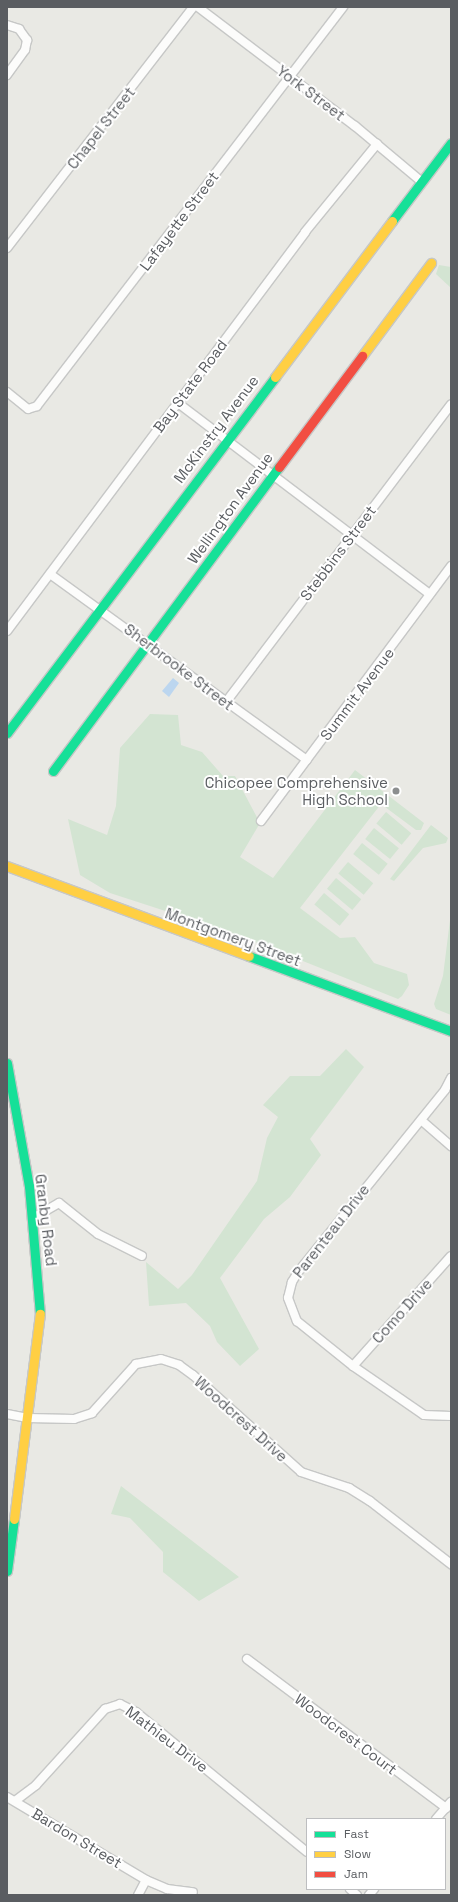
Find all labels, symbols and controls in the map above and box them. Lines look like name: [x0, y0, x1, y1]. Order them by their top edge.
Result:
street label: York Street: [273, 62, 349, 124]
street label: Chapel Street: [63, 83, 139, 173]
street label: Lafayette Street: [136, 168, 222, 274]
street label: Bay State Road: [149, 336, 231, 436]
street label: McKinstry Avenue: [170, 372, 262, 486]
street label: Wellington Avenue: [183, 449, 277, 567]
street label: Stebbins Street: [296, 502, 380, 604]
street label: Sherbrooke Street: [121, 620, 237, 714]
street label: Summit Avenue: [316, 644, 398, 744]
place label: Chicopee Comprehensive High School: [205, 773, 388, 808]
marker: Chicopee Comprehensive High School: [391, 786, 401, 796]
street label: Montgomery Street: [163, 904, 303, 970]
street label: Granby Road: [31, 1173, 61, 1267]
street label: Parenteau Drive: [289, 1181, 373, 1281]
street label: Como Drive: [368, 1275, 436, 1347]
street label: Woodcrest Drive: [191, 1373, 291, 1465]
street label: Woodcrest Court: [291, 1690, 401, 1778]
street label: Mathieu Drive: [122, 1702, 212, 1776]
street label: Bardon Street: [29, 1804, 125, 1872]
legend: [306, 1818, 446, 1890]
text: Fast: [344, 1826, 369, 1842]
text: Slow: [344, 1846, 371, 1862]
text: Jam: [344, 1866, 368, 1882]

